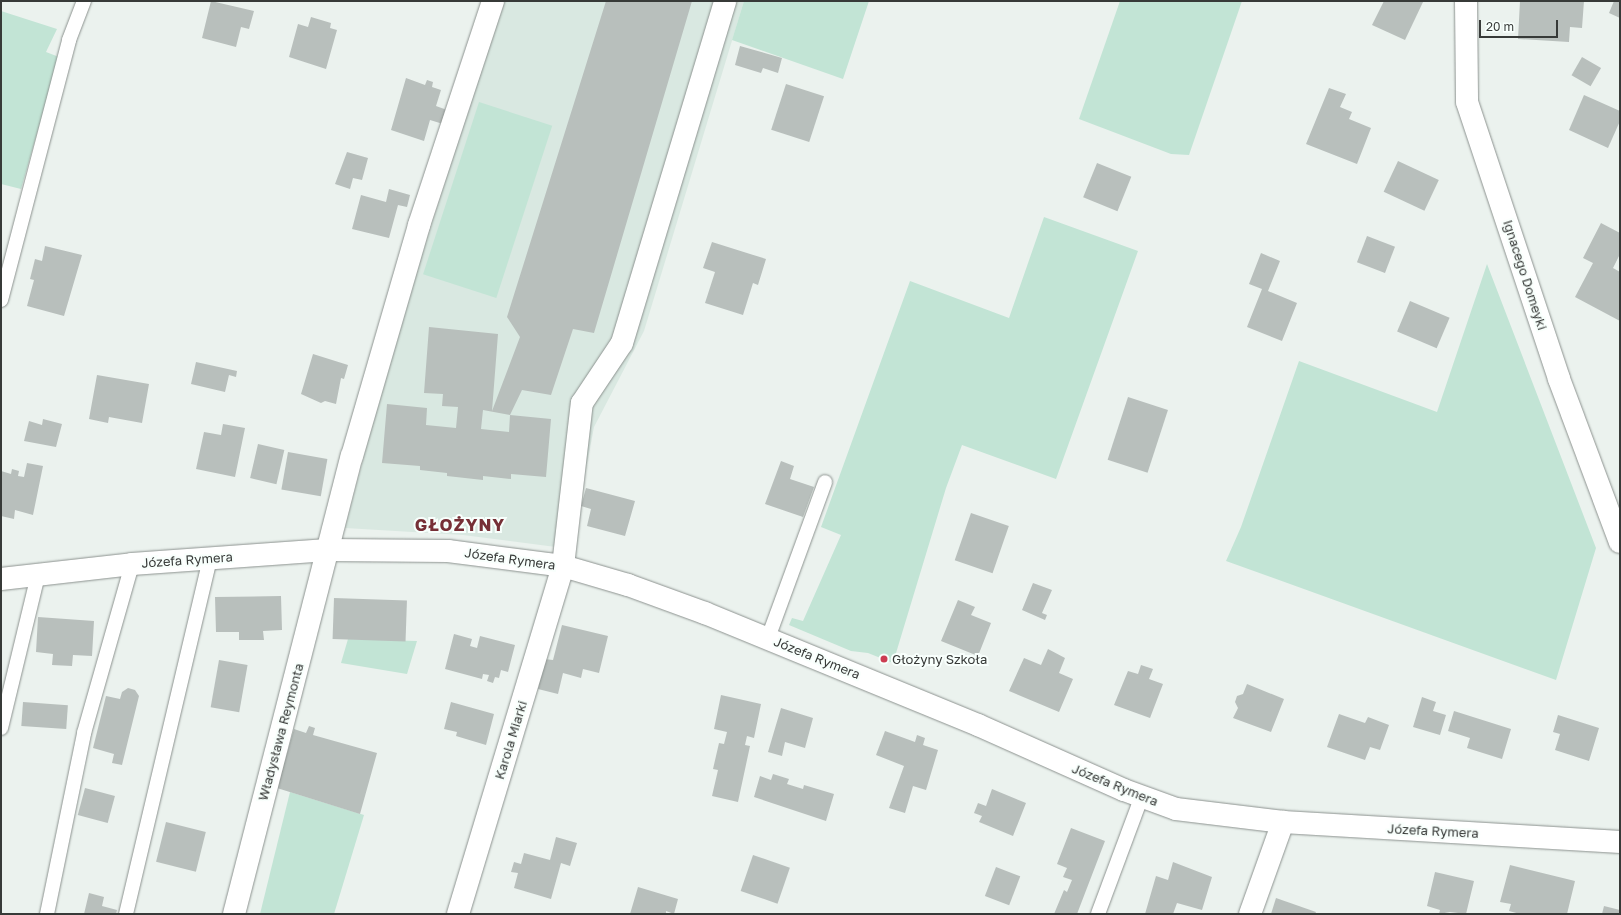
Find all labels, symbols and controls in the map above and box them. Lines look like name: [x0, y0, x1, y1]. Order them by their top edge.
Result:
scale bar: [1481, 12, 1560, 38]
text: 20 m: [1486, 19, 1514, 34]
street label: Ignacego Domeyki: [1500, 218, 1550, 332]
district label: GŁOŻYNY: [415, 515, 505, 535]
street label: Józefa Rymera: [464, 545, 556, 573]
street label: Józefa Rymera: [141, 549, 233, 571]
street label: Józefa Rymera: [772, 634, 862, 682]
place label: Głożyny Szkoła: [892, 651, 987, 667]
marker: Głożyny Szkoła: [879, 654, 889, 664]
street label: Władysława Reymonta: [255, 662, 307, 802]
street label: Karola Miarki: [492, 699, 530, 781]
street label: Józefa Rymera: [1070, 761, 1160, 809]
street label: Józefa Rymera: [1387, 821, 1479, 841]

